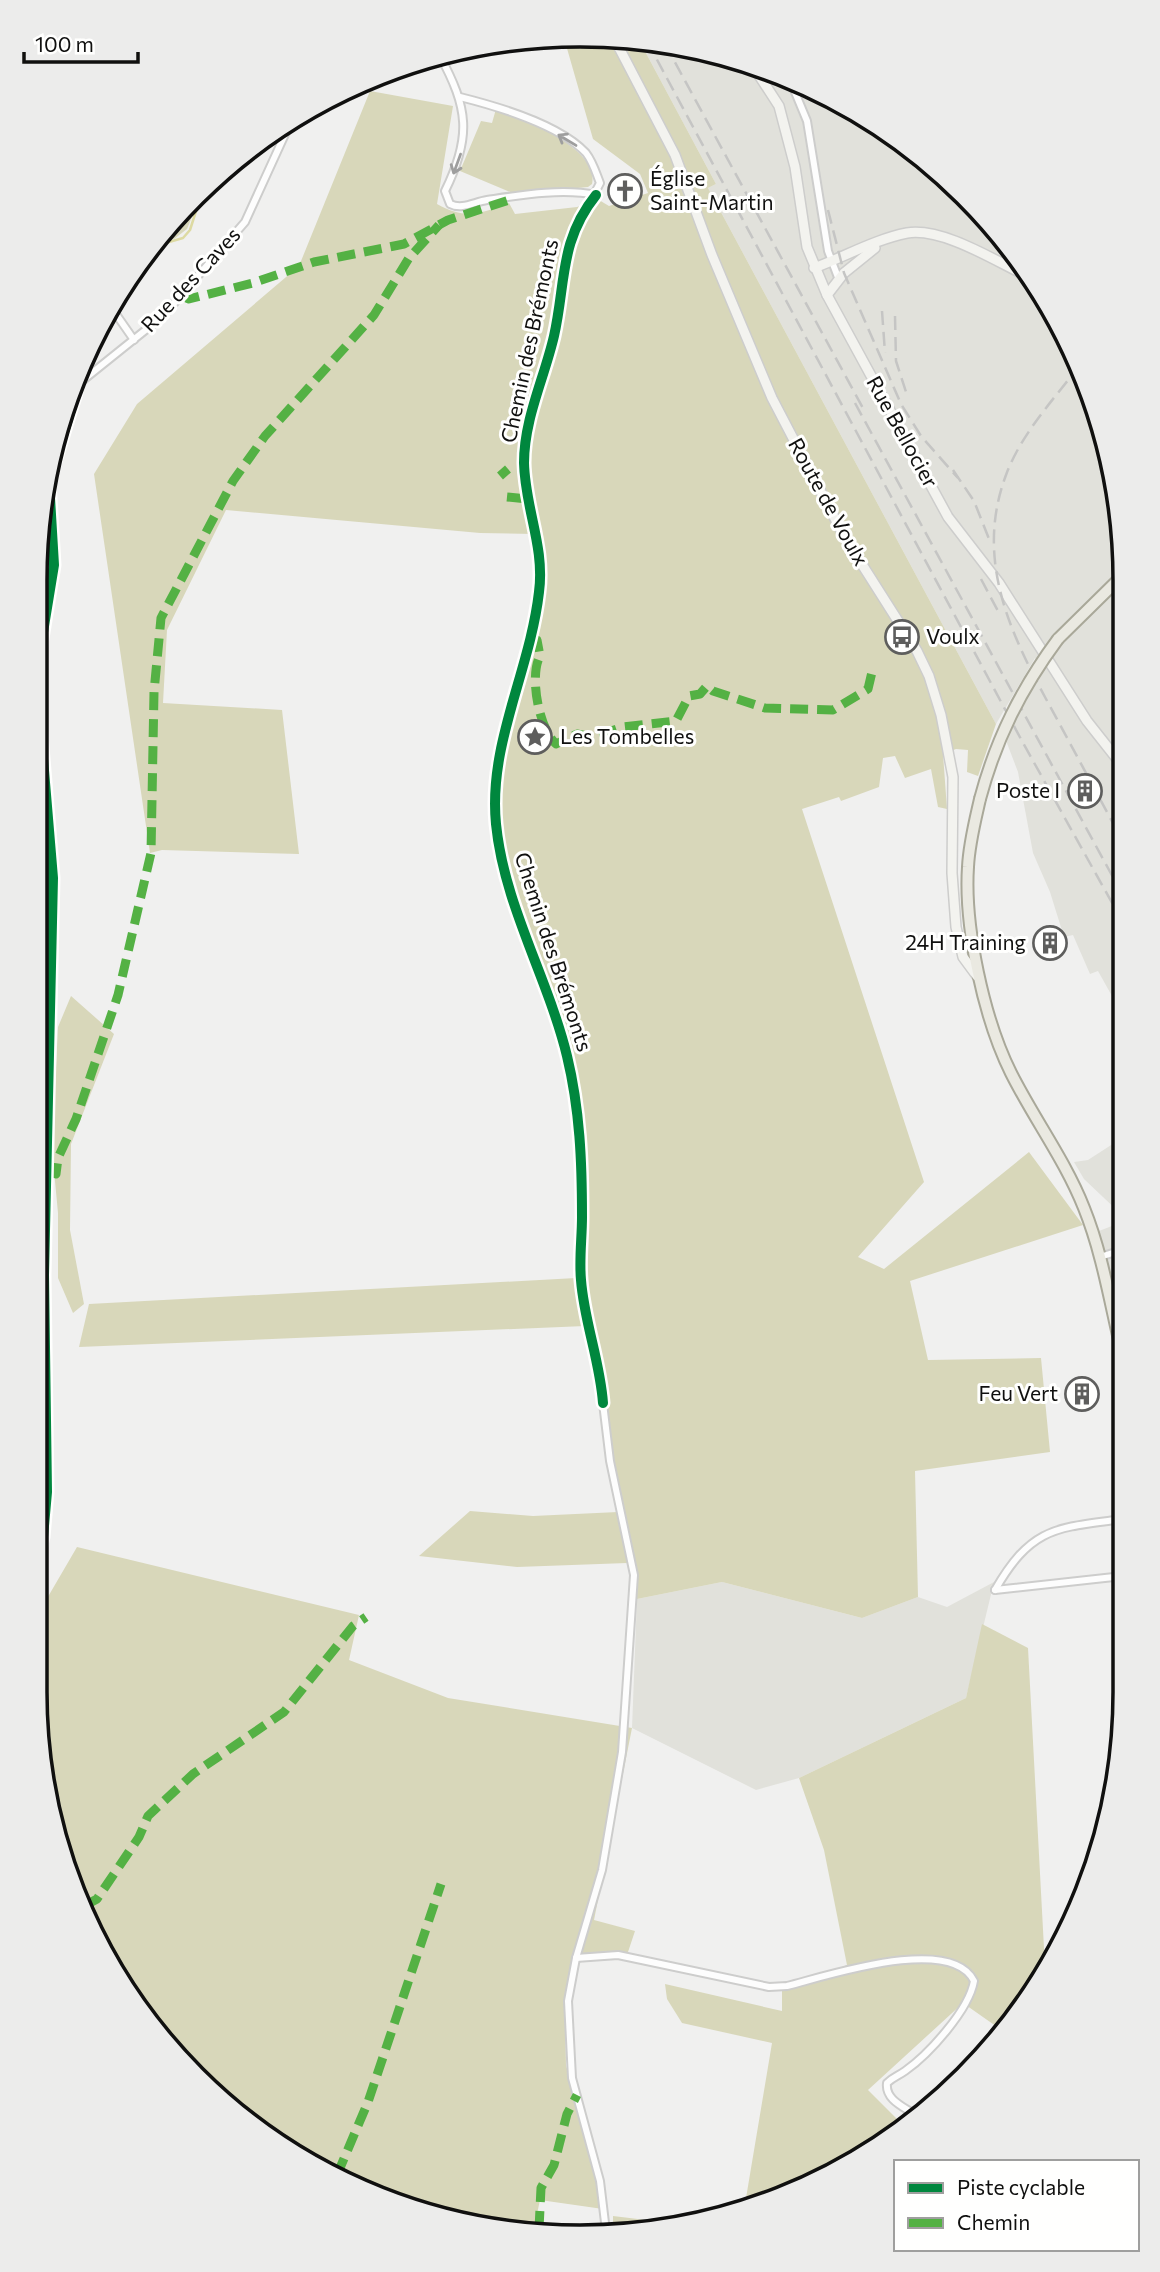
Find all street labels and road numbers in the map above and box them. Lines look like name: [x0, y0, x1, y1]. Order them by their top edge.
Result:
street label: Rue des Caves: [135, 222, 245, 336]
street label: Chemin des Brémonts: [495, 236, 562, 445]
street label: Rue Bellocier: [862, 371, 944, 492]
street label: Route de Voulx: [784, 433, 875, 570]
street label: Chemin des Brémonts: [510, 849, 598, 1054]

